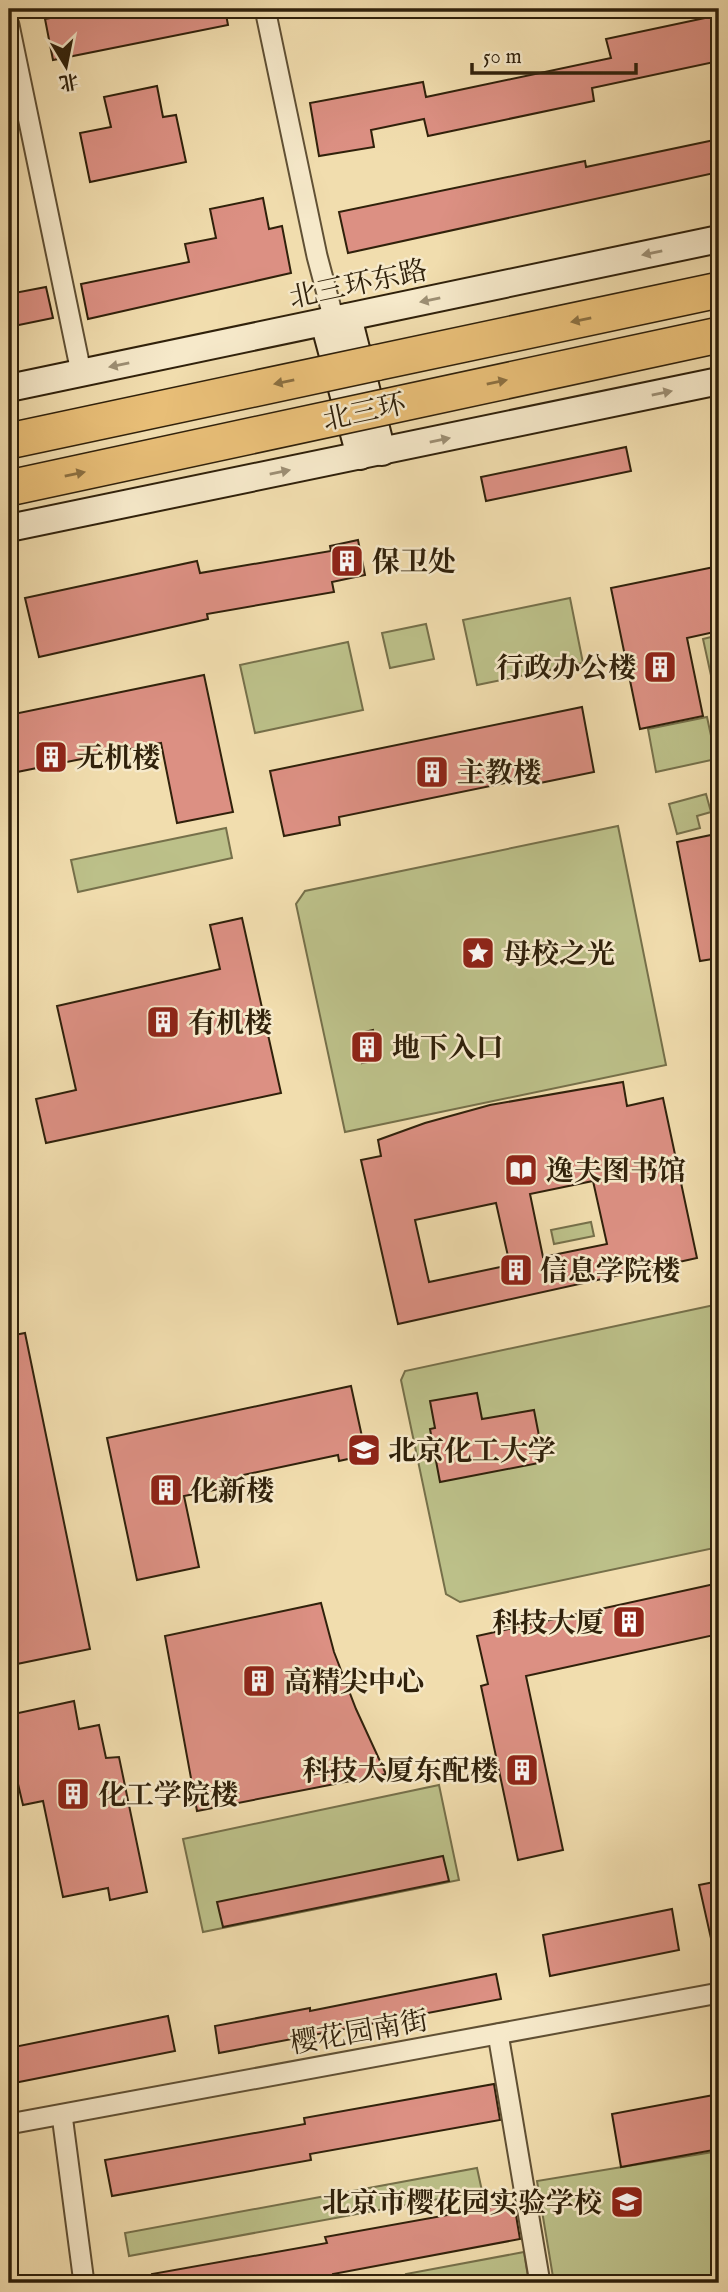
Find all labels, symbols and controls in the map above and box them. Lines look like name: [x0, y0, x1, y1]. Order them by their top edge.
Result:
north arrow: [32, 32, 102, 102]
scale bar: [472, 32, 637, 76]
text: 50 m: [483, 44, 522, 71]
text: 北: [57, 67, 80, 94]
one-way arrow: [641, 248, 663, 259]
street label: 北三环东路: [286, 254, 431, 317]
one-way arrow: [419, 294, 441, 305]
one-way arrow: [570, 314, 592, 325]
one-way arrow: [108, 359, 130, 370]
one-way arrow: [273, 377, 295, 388]
one-way arrow: [486, 377, 508, 388]
one-way arrow: [651, 387, 673, 398]
street label: 北三环: [320, 388, 409, 439]
one-way arrow: [429, 434, 451, 445]
one-way arrow: [269, 466, 291, 477]
one-way arrow: [64, 468, 86, 479]
building icon: 保卫处: [328, 542, 366, 580]
place label: 保卫处: [372, 546, 456, 581]
building icon: 行政办公楼: [641, 648, 679, 686]
place label: 行政办公楼: [496, 652, 636, 687]
building icon: 无机楼: [32, 738, 70, 776]
place label: 无机楼: [76, 742, 160, 777]
building icon: 主教楼: [413, 753, 451, 791]
place label: 主教楼: [457, 757, 541, 792]
place icon: 母校之光: [459, 934, 497, 972]
place label: 母校之光: [503, 938, 615, 973]
building icon: 有机楼: [144, 1003, 182, 1041]
place label: 有机楼: [188, 1007, 272, 1042]
building icon: 地下入口: [348, 1028, 386, 1066]
place label: 地下入口: [392, 1032, 504, 1067]
library icon: 逸夫图书馆: [502, 1151, 540, 1189]
place label: 逸夫图书馆: [546, 1155, 686, 1190]
building icon: 信息学院楼: [497, 1251, 535, 1289]
place label: 信息学院楼: [540, 1255, 680, 1290]
school or university icon: 北京化工大学: [345, 1431, 383, 1469]
place label: 北京化工大学: [388, 1435, 556, 1470]
building icon: 化新楼: [147, 1471, 185, 1509]
place label: 化新楼: [190, 1475, 274, 1510]
building icon: 科技大厦: [610, 1603, 648, 1641]
place label: 科技大厦: [492, 1607, 604, 1642]
building icon: 高精尖中心: [240, 1662, 278, 1700]
place label: 高精尖中心: [284, 1666, 424, 1701]
building icon: 科技大厦东配楼: [503, 1751, 541, 1789]
place label: 科技大厦东配楼: [302, 1755, 498, 1790]
building icon: 化工学院楼: [54, 1775, 92, 1813]
place label: 化工学院楼: [98, 1779, 238, 1814]
street label: 樱花园南街: [287, 2004, 431, 2063]
school or university icon: 北京市樱花园实验学校: [608, 2183, 646, 2221]
place label: 北京市樱花园实验学校: [322, 2187, 602, 2222]

